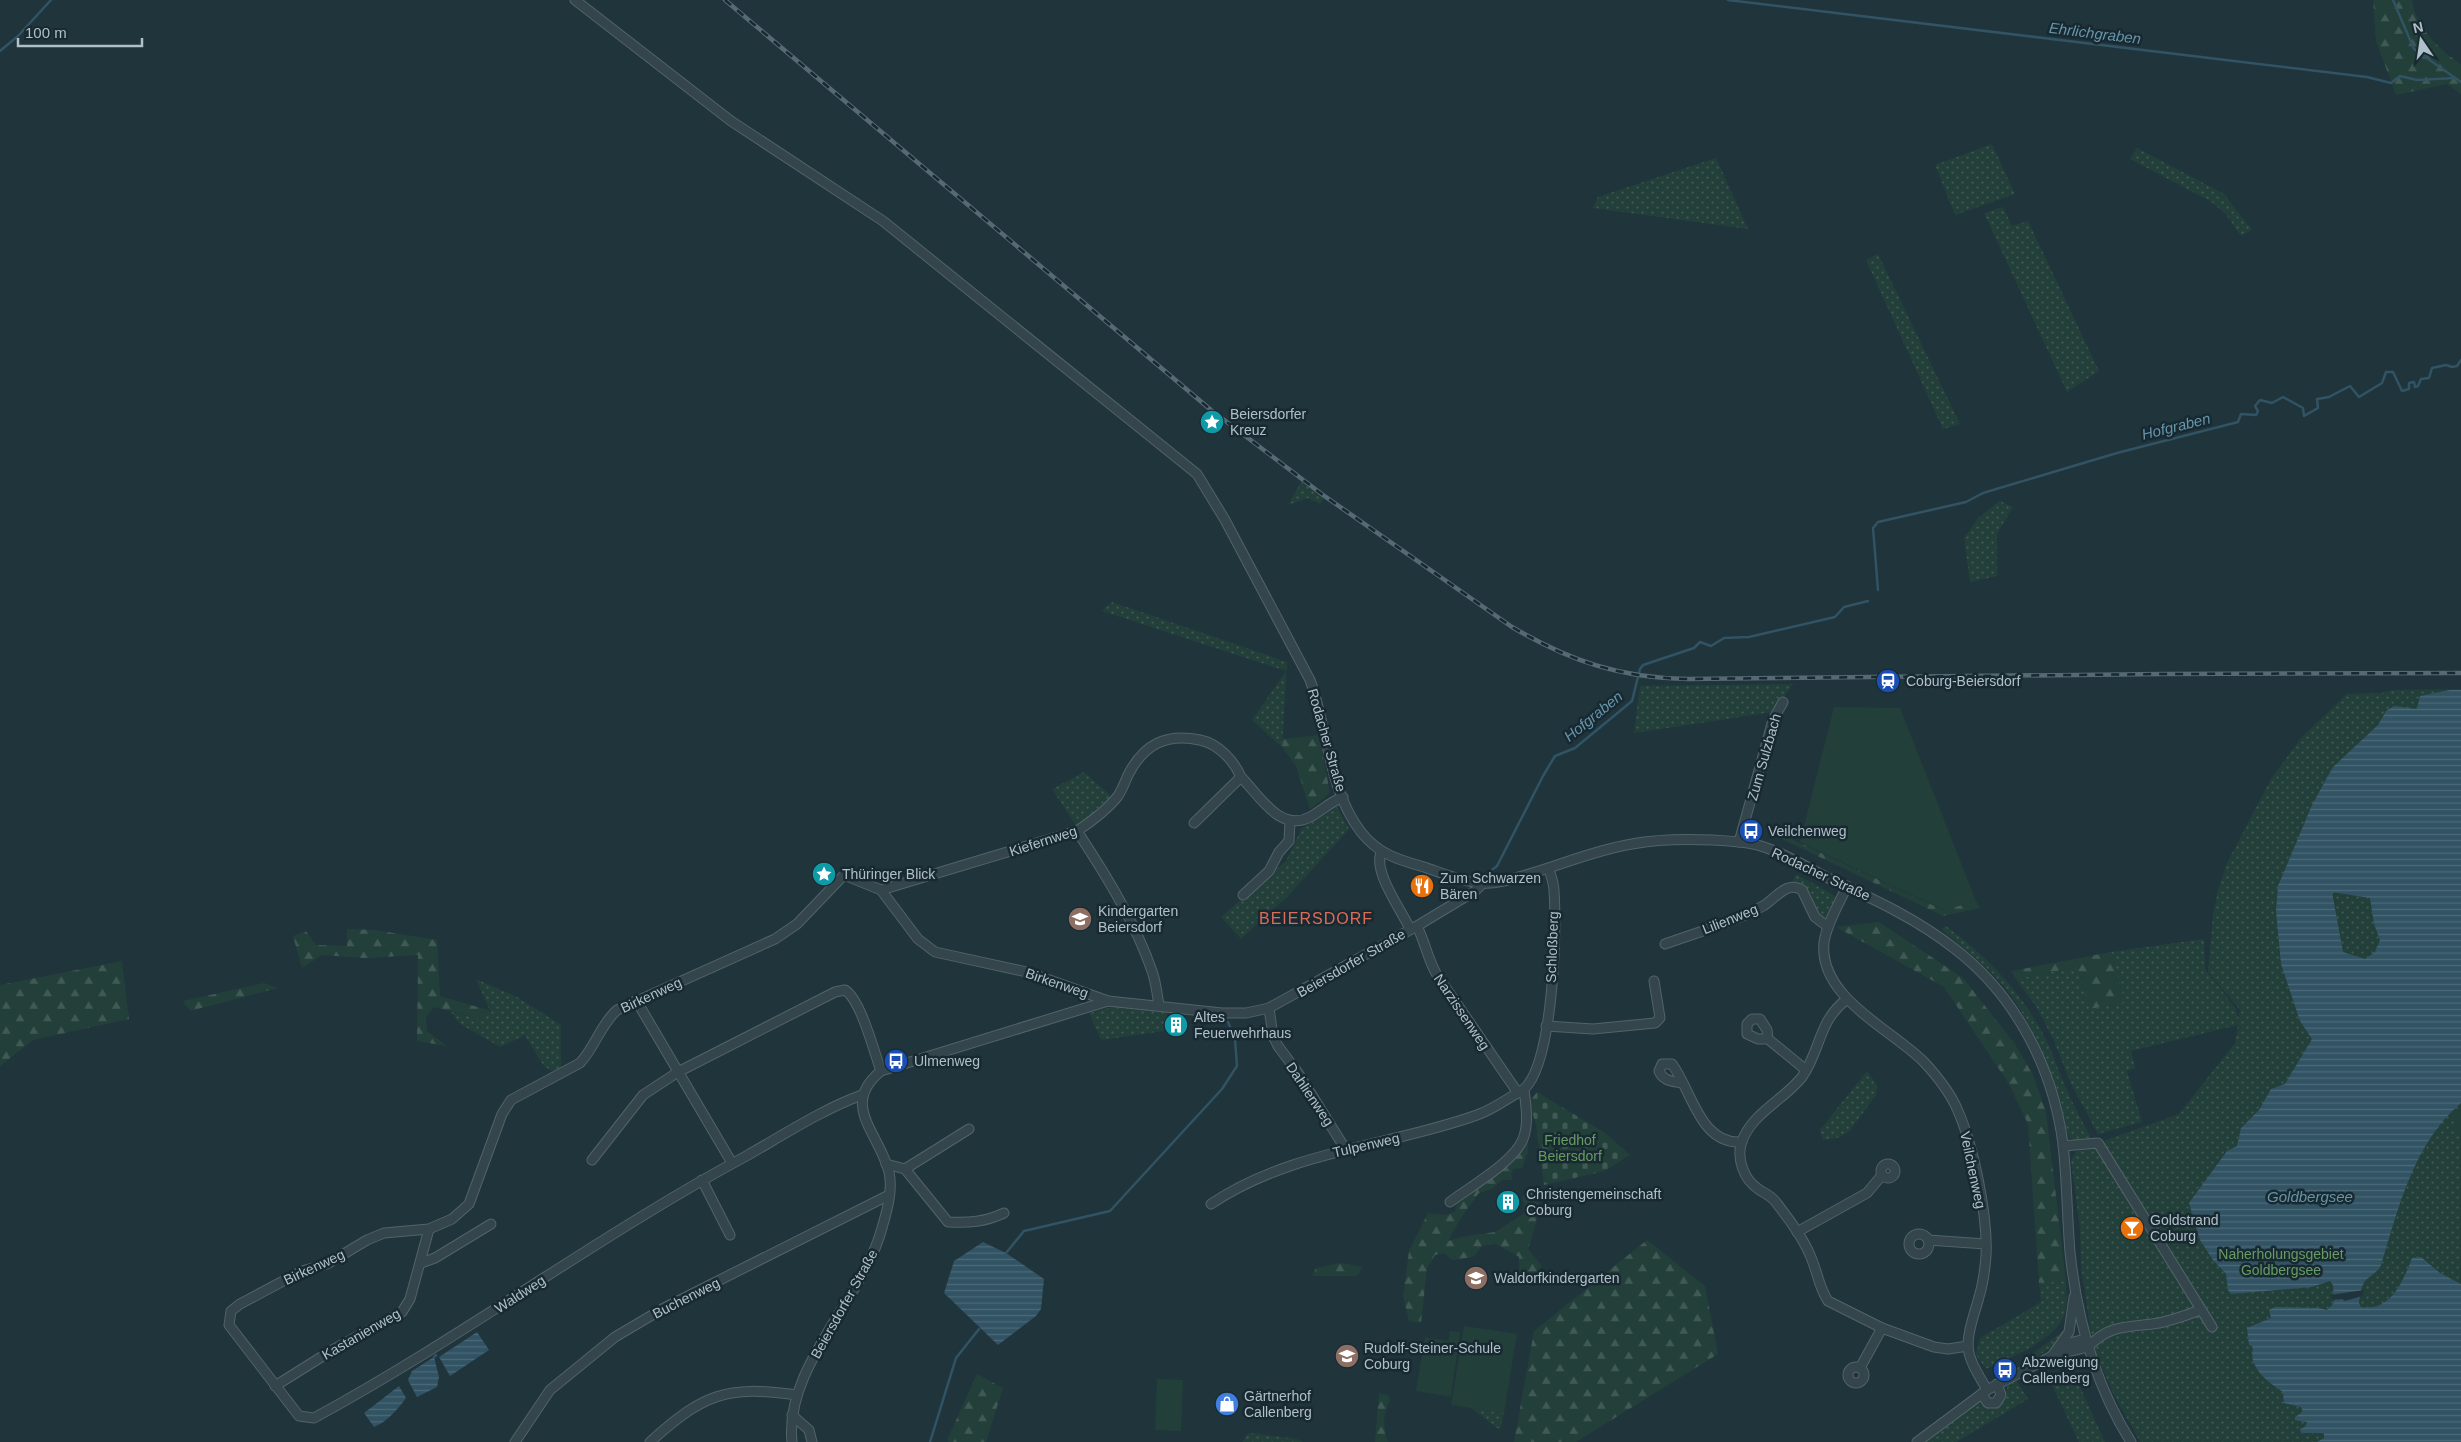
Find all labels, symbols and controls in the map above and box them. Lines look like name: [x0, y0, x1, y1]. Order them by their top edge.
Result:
scale bar: [18, 15, 141, 47]
north arrow: [2396, 15, 2446, 65]
text: N: [2411, 18, 2425, 36]
water label: Ehrlichgraben: [2048, 19, 2142, 47]
text: 100 m: [25, 24, 67, 41]
place label: Beiersdorfer Kreuz: [1230, 406, 1307, 438]
place icon: Beiersdorfer Kreuz: [1199, 409, 1225, 435]
water label: Hofgraben: [2140, 409, 2212, 443]
station icon: Coburg-Beiersdorf: [1875, 668, 1901, 694]
place label: Coburg-Beiersdorf: [1906, 673, 2020, 689]
street label: Rodacher Straße: [1305, 687, 1349, 794]
water label: Hofgraben: [1560, 687, 1626, 745]
street label: Zum Sulzbach: [1744, 712, 1784, 802]
bus stop icon: Veilchenweg: [1738, 818, 1764, 844]
street label: Kiefernweg: [1007, 823, 1079, 859]
place label: Veilchenweg: [1768, 823, 1847, 839]
street label: Rodacher Straße: [1769, 844, 1873, 904]
place icon: Thüringer Blick: [811, 861, 837, 887]
place label: Thüringer Blick: [842, 866, 936, 882]
place label: Zum Schwarzen Bären: [1440, 870, 1541, 902]
restaurant icon: Zum Schwarzen Bären: [1409, 873, 1435, 899]
street label: Lilienweg: [1700, 901, 1760, 937]
place label: Kindergarten Beiersdorf: [1098, 903, 1178, 935]
school or university icon: Kindergarten Beiersdorf: [1067, 906, 1093, 932]
district label: BEIERSDORF: [1259, 910, 1373, 927]
street label: Schloßberg: [1543, 911, 1561, 983]
street label: Beiersdorfer Straße: [1294, 925, 1408, 1000]
street label: Birkenweg: [1023, 965, 1091, 1001]
street label: Narzissenweg: [1431, 971, 1493, 1053]
street label: Birkenweg: [618, 974, 684, 1016]
place label: Altes Feuerwehrhaus: [1194, 1009, 1291, 1041]
building icon: Altes Feuerwehrhaus: [1163, 1012, 1189, 1038]
bus stop icon: Ulmenweg: [883, 1048, 909, 1074]
place label: Ulmenweg: [914, 1053, 980, 1069]
street label: Dahlienweg: [1283, 1059, 1337, 1129]
street label: Tulpenweg: [1331, 1130, 1401, 1160]
street label: Veilchenweg: [1957, 1130, 1989, 1210]
park label: Friedhof Beiersdorf: [1538, 1132, 1602, 1164]
place label: Christengemeinschaft Coburg: [1526, 1186, 1662, 1218]
water label: Goldbergsee: [2267, 1188, 2353, 1205]
building icon: Christengemeinschaft Coburg: [1495, 1189, 1521, 1215]
place label: Goldstrand Coburg: [2150, 1212, 2218, 1244]
bar icon: Goldstrand Coburg: [2119, 1215, 2145, 1241]
street label: Birkenweg: [281, 1246, 347, 1288]
park label: Naherholungsgebiet Goldbergsee: [2218, 1246, 2344, 1278]
street label: Beiersdorfer Straße: [807, 1247, 881, 1361]
school or university icon: Waldorfkindergarten: [1463, 1265, 1489, 1291]
place label: Waldorfkindergarten: [1494, 1270, 1620, 1286]
street label: Waldweg: [492, 1272, 548, 1316]
street label: Buchenweg: [650, 1274, 722, 1322]
street label: Kastanienweg: [319, 1305, 403, 1363]
place label: Rudolf-Steiner-Schule Coburg: [1364, 1340, 1501, 1372]
school or university icon: Rudolf-Steiner-Schule Coburg: [1334, 1343, 1360, 1369]
place label: Abzweigung Callenberg: [2022, 1354, 2098, 1386]
bus stop icon: Abzweigung Callenberg: [1992, 1357, 2018, 1383]
place label: Gärtnerhof Callenberg: [1244, 1388, 1312, 1420]
shop icon: Gärtnerhof Callenberg: [1214, 1391, 1240, 1417]

